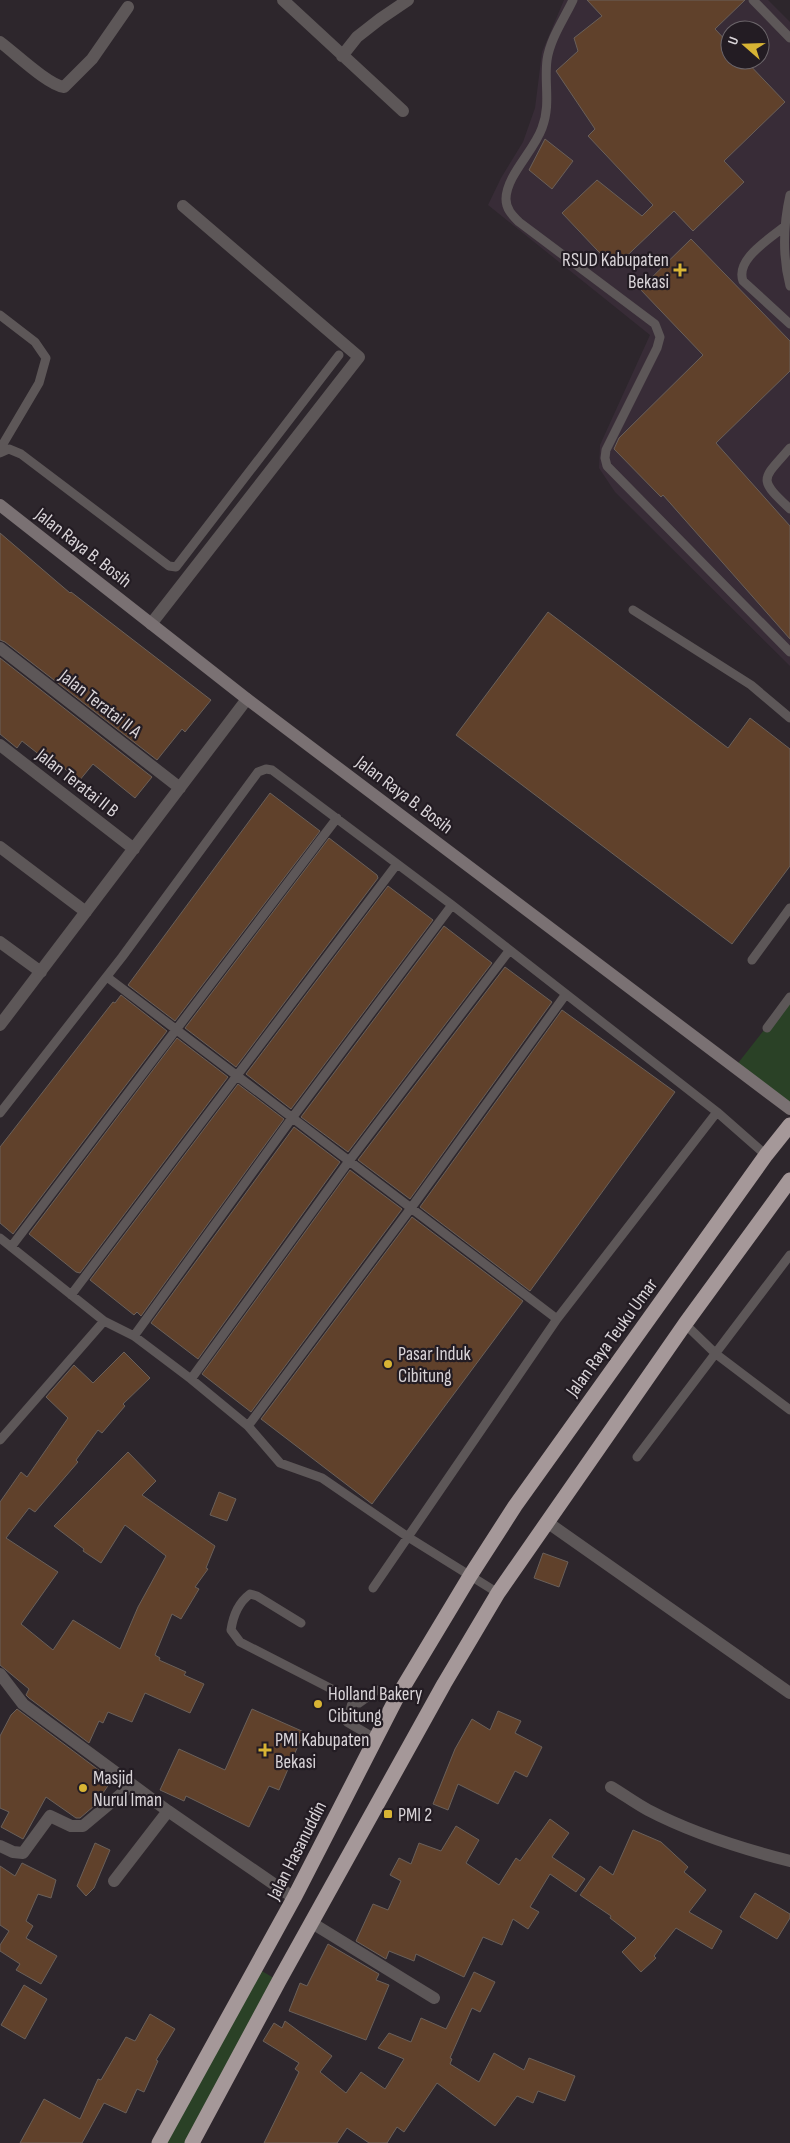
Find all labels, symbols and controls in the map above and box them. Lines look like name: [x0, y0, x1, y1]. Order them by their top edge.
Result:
north arrow: [720, 20, 770, 70]
text: U: [724, 34, 742, 47]
place label: RSUD Kabupaten Bekasi: [562, 249, 669, 294]
marker: RSUD Kabupaten Bekasi: [673, 263, 687, 277]
street label: Jalan Raya B. Bosih: [30, 503, 136, 593]
street label: Jalan Teratai II A: [54, 664, 147, 744]
street label: Jalan Teratai II B: [30, 743, 123, 823]
street label: Jalan Raya B. Bosih: [350, 751, 457, 839]
street label: Jalan Raya Teuku Umar: [561, 1274, 663, 1402]
place label: Pasar Induk Cibitung: [398, 1343, 471, 1388]
marker: Pasar Induk Cibitung: [382, 1358, 394, 1370]
place label: Holland Bakery Cibitung: [328, 1683, 423, 1728]
marker: Holland Bakery Cibitung: [312, 1698, 324, 1710]
place label: PMI Kabupaten Bekasi: [275, 1729, 369, 1774]
marker: PMI Kabupaten Bekasi: [259, 1744, 271, 1756]
place label: Masjid Nurul Iman: [93, 1767, 162, 1812]
marker: Masjid Nurul Iman: [77, 1782, 89, 1794]
street label: Jalan Hasanuddin: [262, 1797, 332, 1905]
place label: PMI 2: [398, 1804, 432, 1827]
marker: PMI 2: [382, 1808, 394, 1820]

